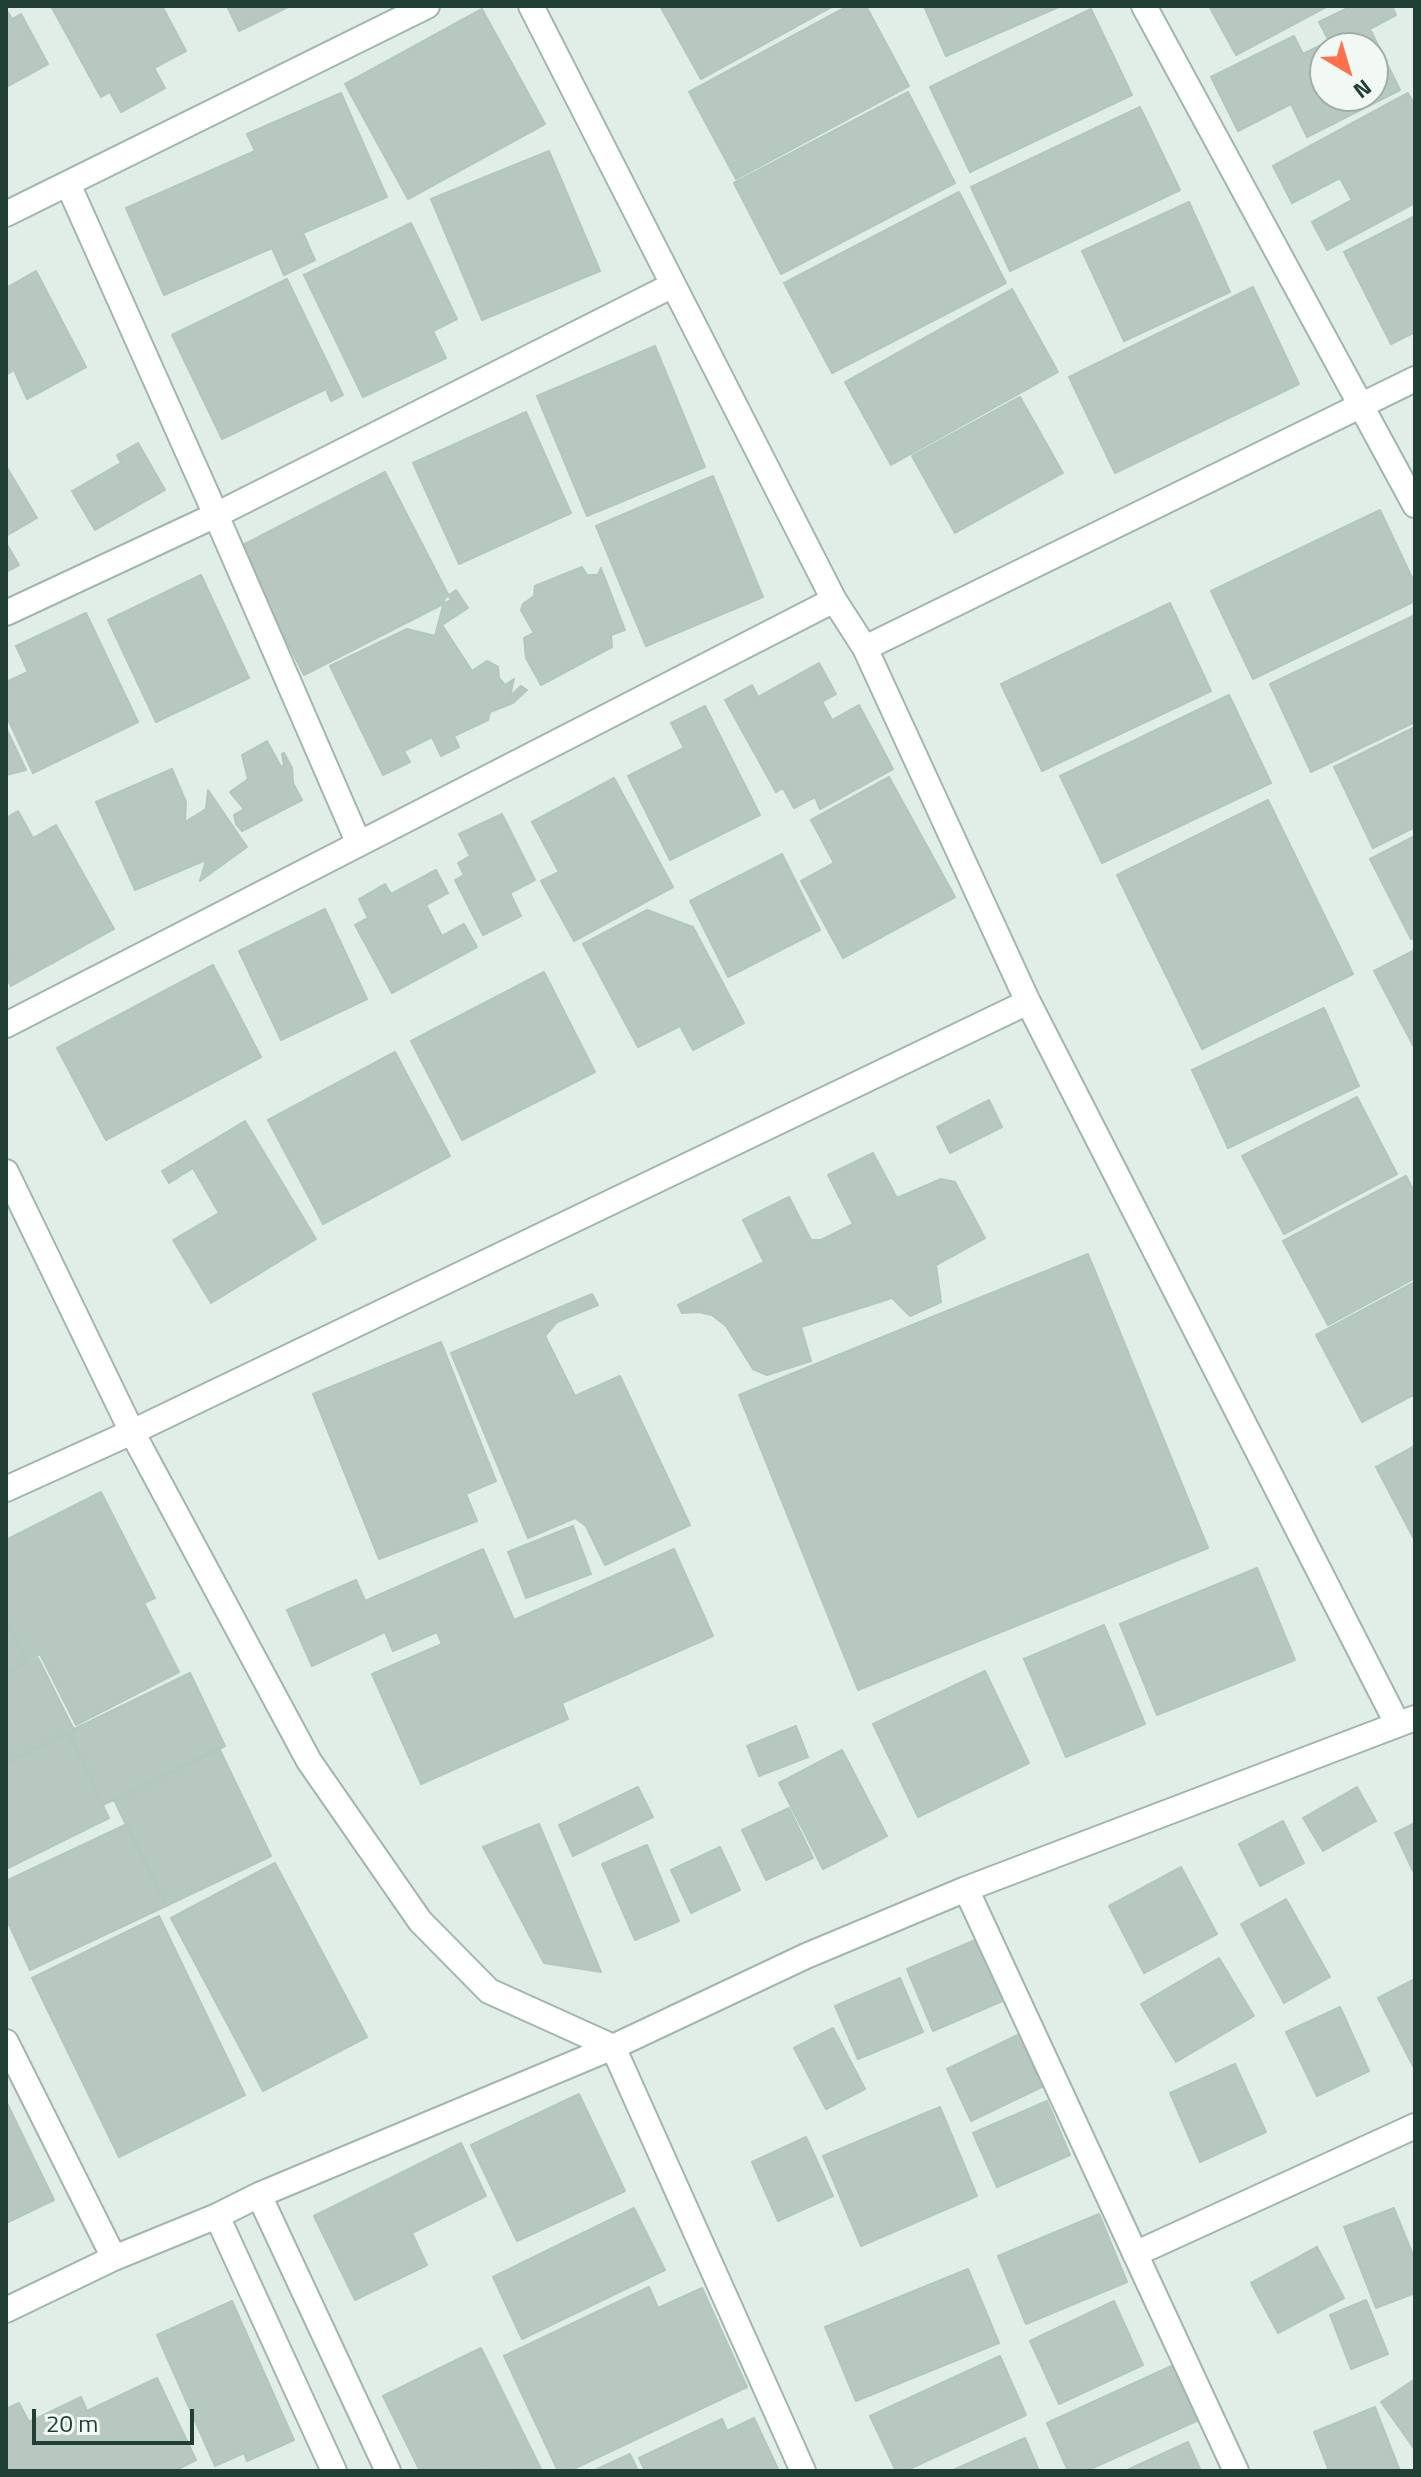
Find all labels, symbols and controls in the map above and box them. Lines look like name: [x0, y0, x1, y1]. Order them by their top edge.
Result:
north arrow: [1309, 32, 1389, 112]
text: N: [1346, 71, 1379, 107]
scale bar: [36, 2393, 198, 2443]
text: 20 m: [46, 2405, 98, 2441]

